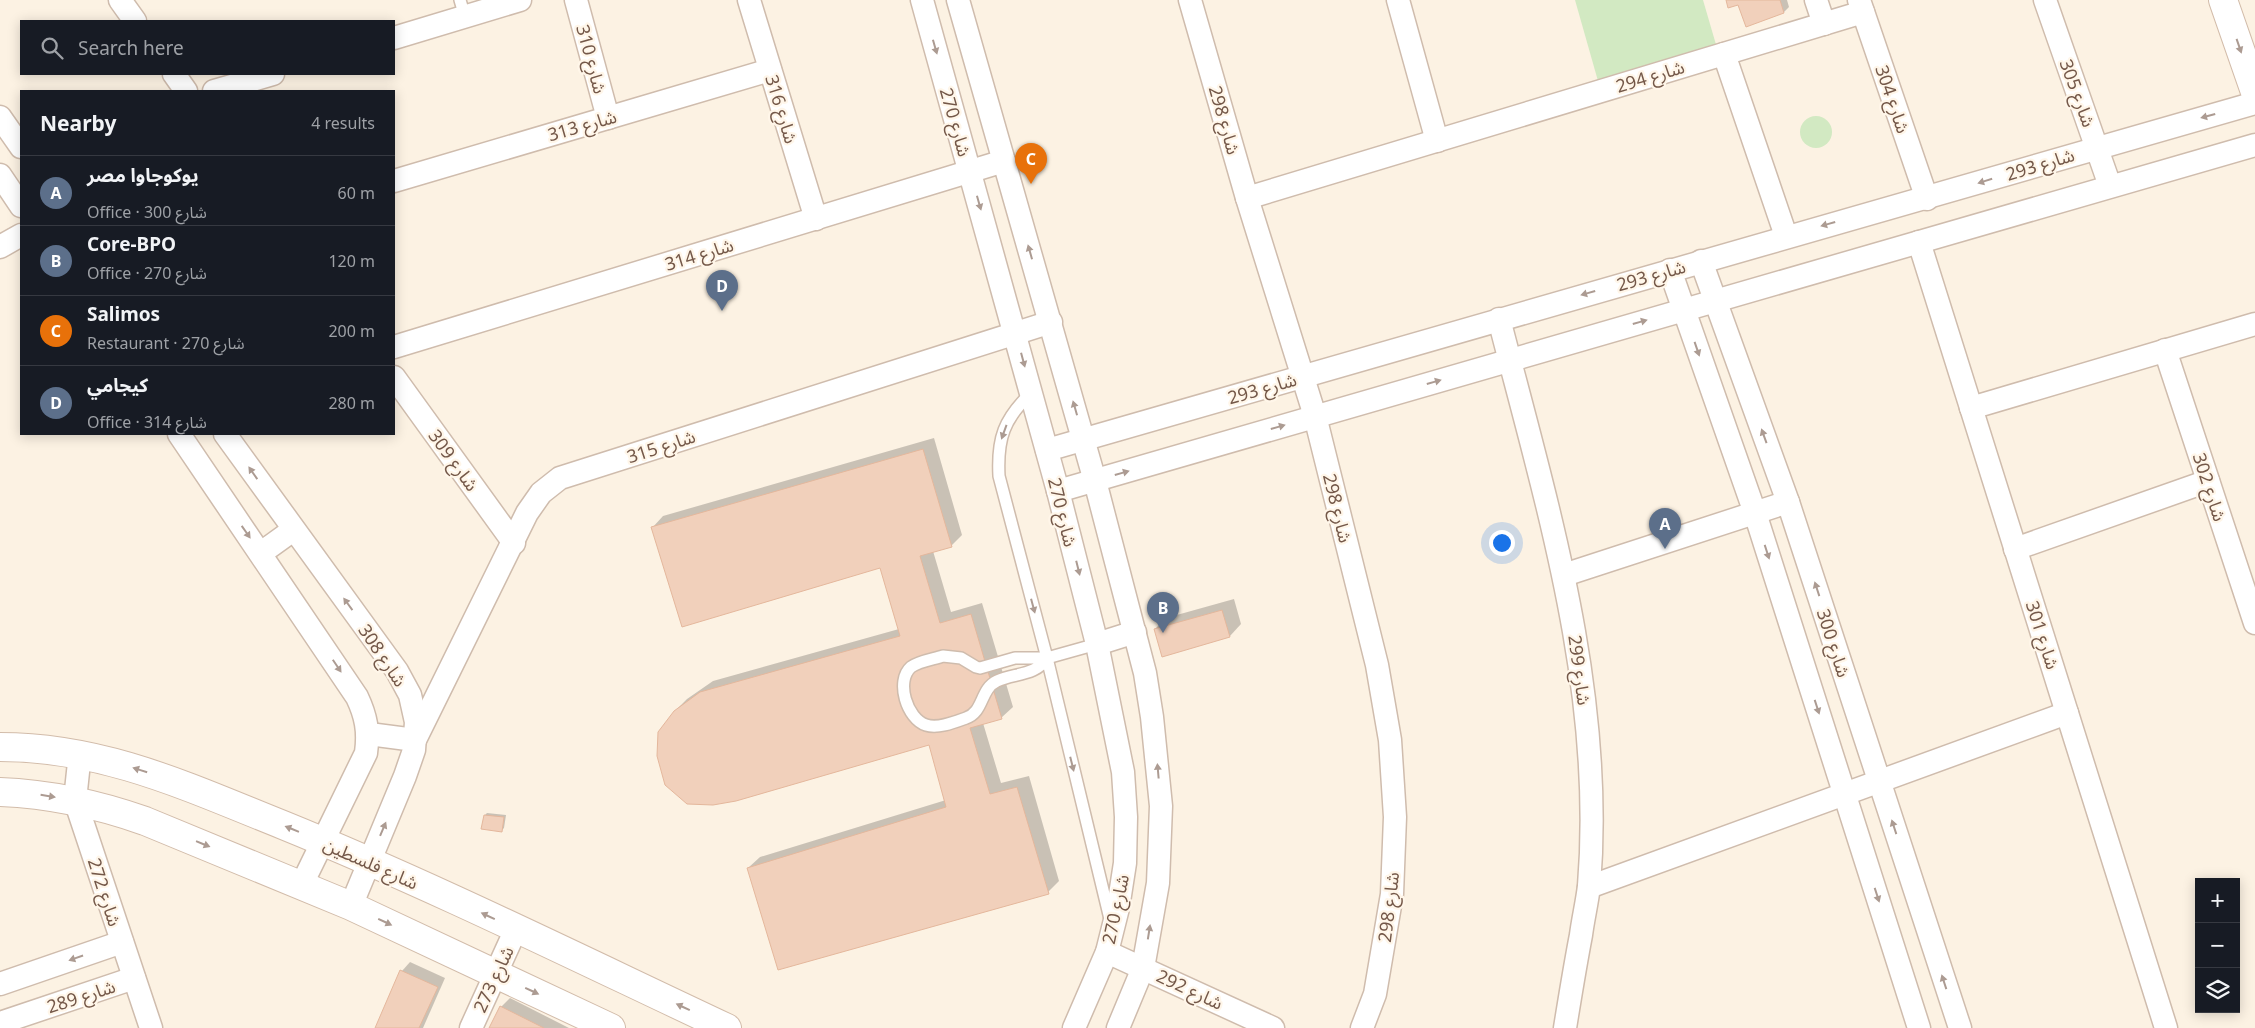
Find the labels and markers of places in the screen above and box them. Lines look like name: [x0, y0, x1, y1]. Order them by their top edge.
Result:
pin: C: [1015, 143, 1047, 184]
pin: D: [706, 270, 738, 311]
pin: A: [1649, 508, 1681, 549]
pin: B: [1147, 592, 1179, 633]

